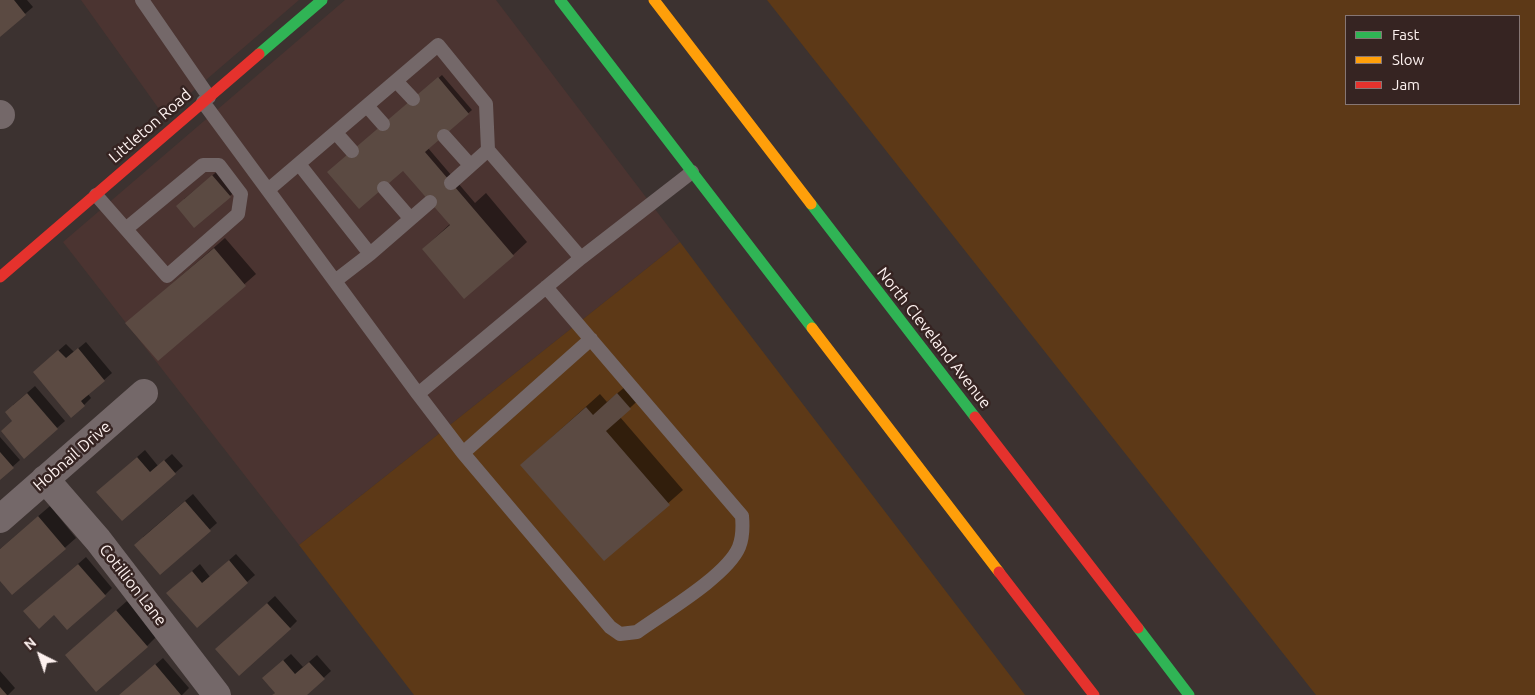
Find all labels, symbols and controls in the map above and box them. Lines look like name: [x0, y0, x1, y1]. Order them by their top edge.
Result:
legend: [1345, 15, 1520, 105]
text: Fast: [1392, 26, 1419, 43]
text: Slow: [1392, 51, 1424, 68]
text: Jam: [1392, 76, 1420, 93]
street label: Littleton Road: [105, 85, 195, 167]
street label: North Cleveland Avenue: [873, 264, 995, 412]
street label: Hobnail Drive: [29, 417, 115, 495]
street label: Cotillion Lane: [95, 540, 171, 630]
north arrow: [15, 630, 65, 680]
text: N: [21, 634, 39, 653]

